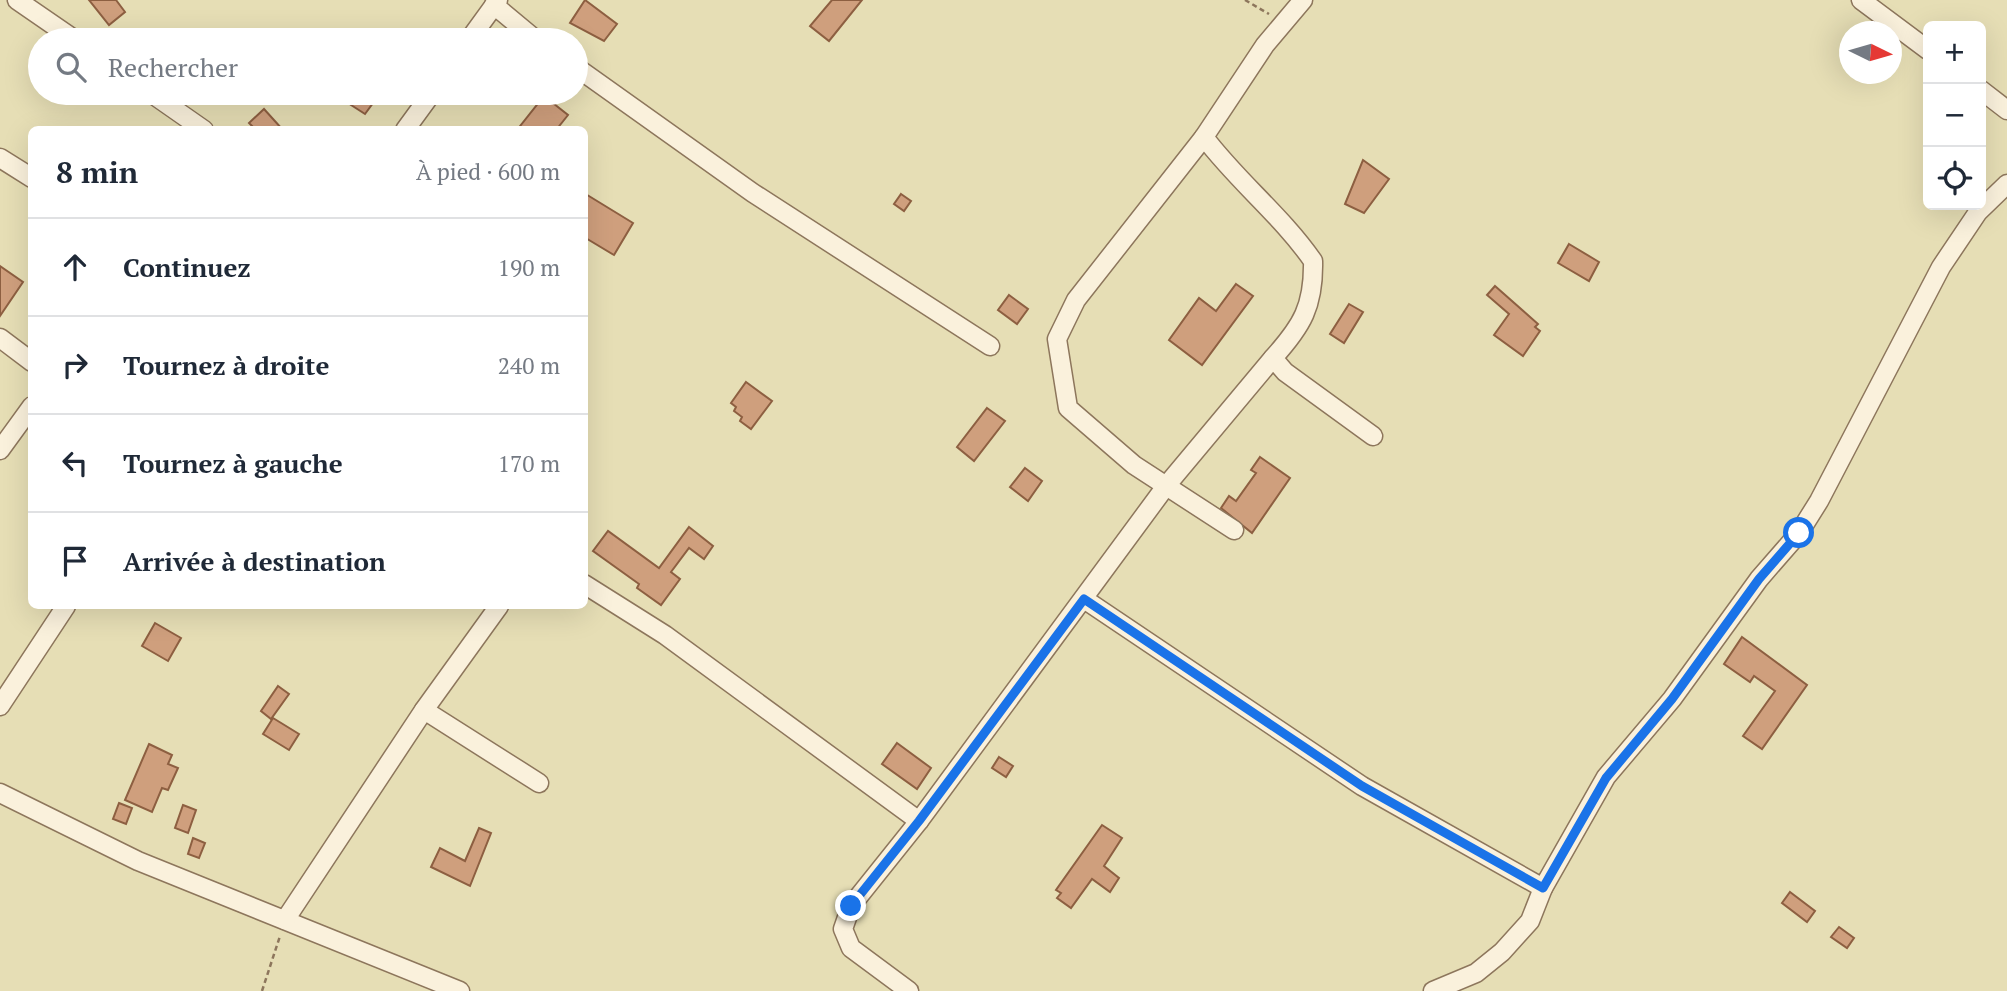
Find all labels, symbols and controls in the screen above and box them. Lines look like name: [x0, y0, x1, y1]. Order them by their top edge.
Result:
north arrow: [1839, 21, 1902, 84]
map controls: [1923, 21, 1986, 210]
button: +: [1923, 21, 1986, 84]
search box: [28, 28, 588, 105]
icon: search: [52, 48, 90, 86]
text: Rechercher: [108, 50, 238, 84]
button: −: [1923, 84, 1986, 147]
button: locate: [1923, 147, 1986, 210]
text: 8 min: [56, 152, 138, 192]
text: À pied · 600 m: [416, 156, 560, 187]
icon: ahead: [56, 248, 94, 286]
text: Continuez: [123, 250, 251, 284]
text: 190 m: [498, 252, 560, 283]
icon: right: [56, 346, 94, 384]
text: Tournez à droite: [123, 348, 329, 382]
text: 240 m: [498, 350, 560, 381]
icon: left: [56, 444, 94, 482]
text: Tournez à gauche: [123, 446, 343, 480]
text: 170 m: [498, 448, 560, 479]
route start: [1783, 517, 1814, 548]
icon: arrive: [56, 542, 94, 580]
text: Arrivée à destination: [123, 544, 386, 578]
route end: [835, 890, 866, 921]

